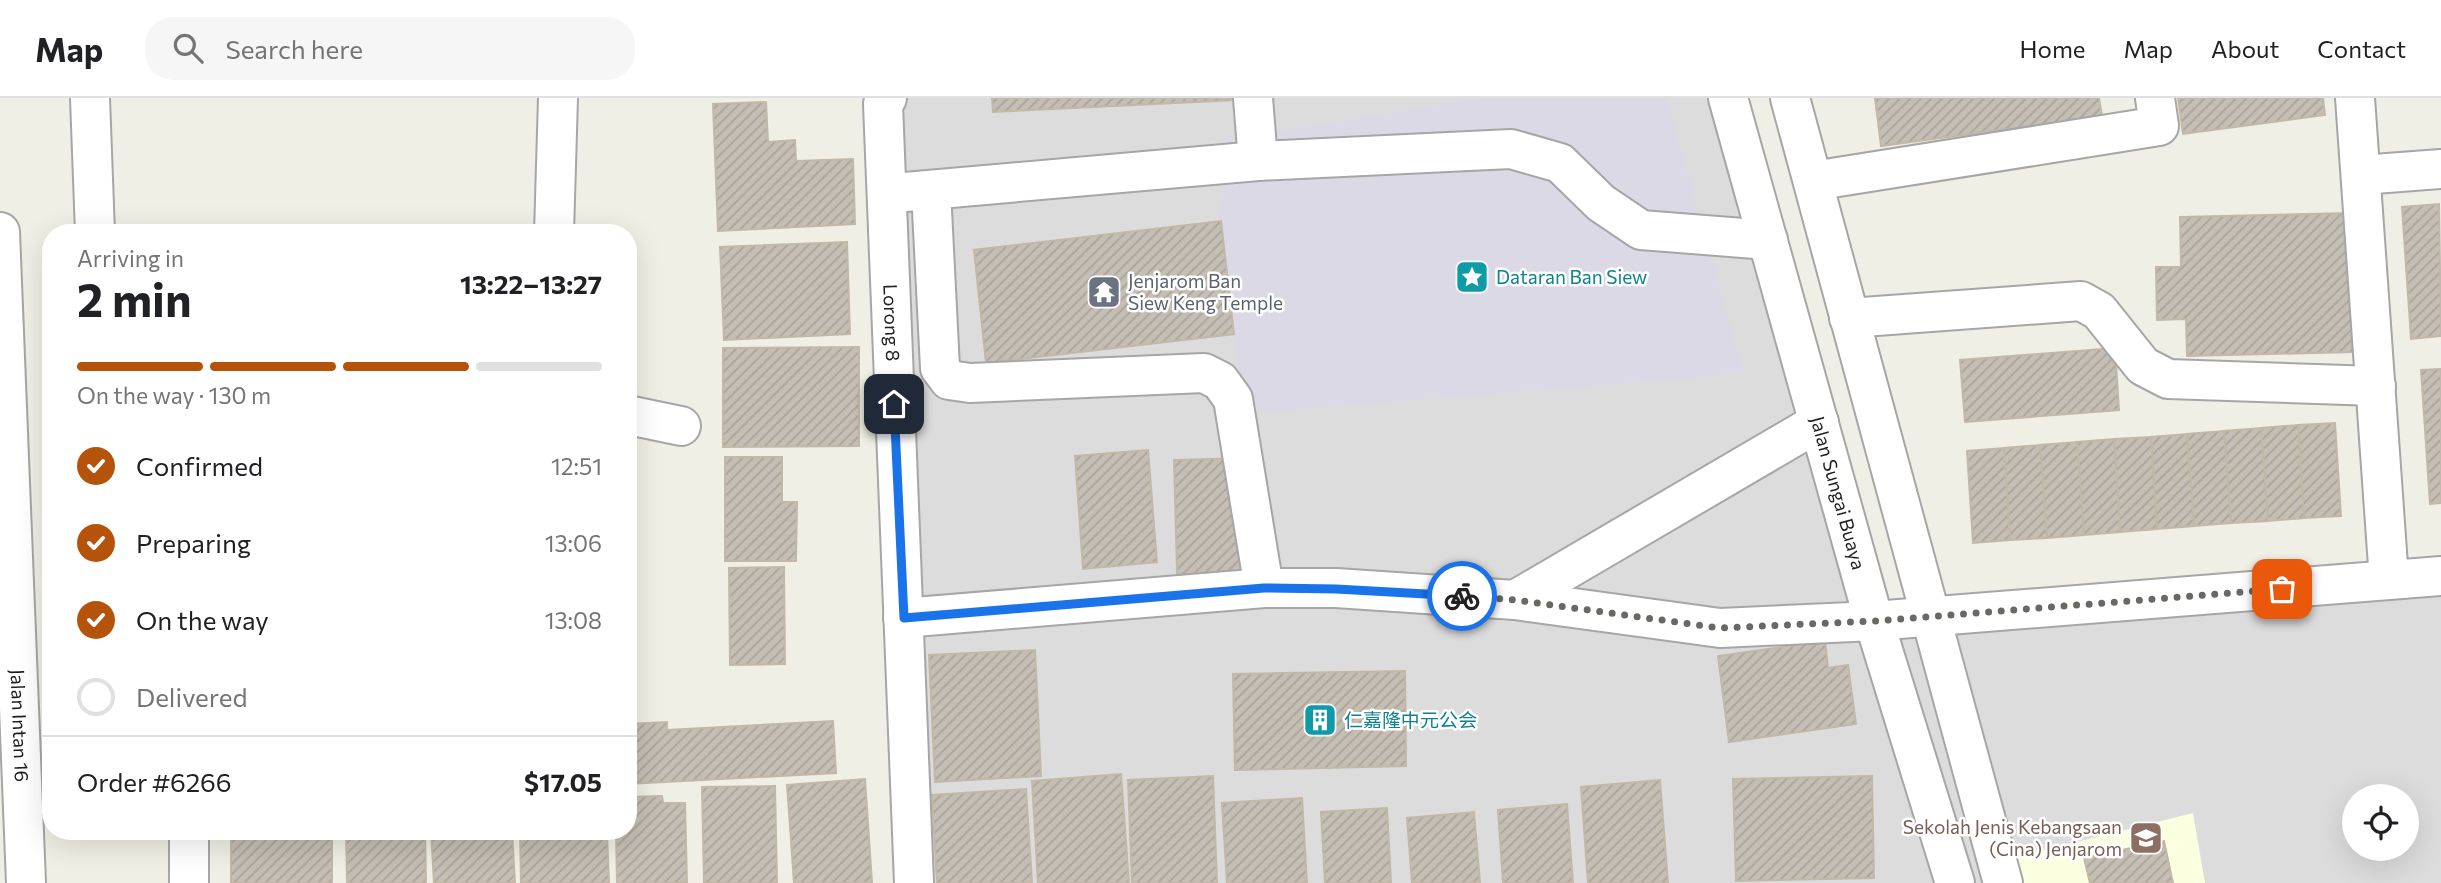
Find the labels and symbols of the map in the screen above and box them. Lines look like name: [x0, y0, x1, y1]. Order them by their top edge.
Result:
place icon: Dataran Ban Siew: [1453, 258, 1491, 296]
place label: Dataran Ban Siew: [1496, 265, 1647, 288]
place label: Jenjarom Ban Siew Keng Temple: [1128, 269, 1283, 314]
temple icon: Jenjarom Ban Siew Keng Temple: [1085, 273, 1123, 311]
street label: Lorong 8: [879, 284, 905, 362]
pin: [864, 374, 924, 434]
street label: Jalan Sungai Buaya: [1806, 413, 1871, 572]
pin: [2252, 559, 2312, 619]
courier: [1427, 561, 1497, 631]
street label: Jalan Intan 16: [6, 669, 34, 782]
building icon: 仁嘉隆中元公会: [1301, 701, 1339, 739]
place label: 仁嘉隆中元公会: [1344, 708, 1477, 731]
place label: Sekolah Jenis Kebangsaan (Cina) Jenjarom: [1903, 815, 2122, 860]
school or university icon: Sekolah Jenis Kebangsaan (Cina) Jenjarom: [2127, 819, 2165, 857]

